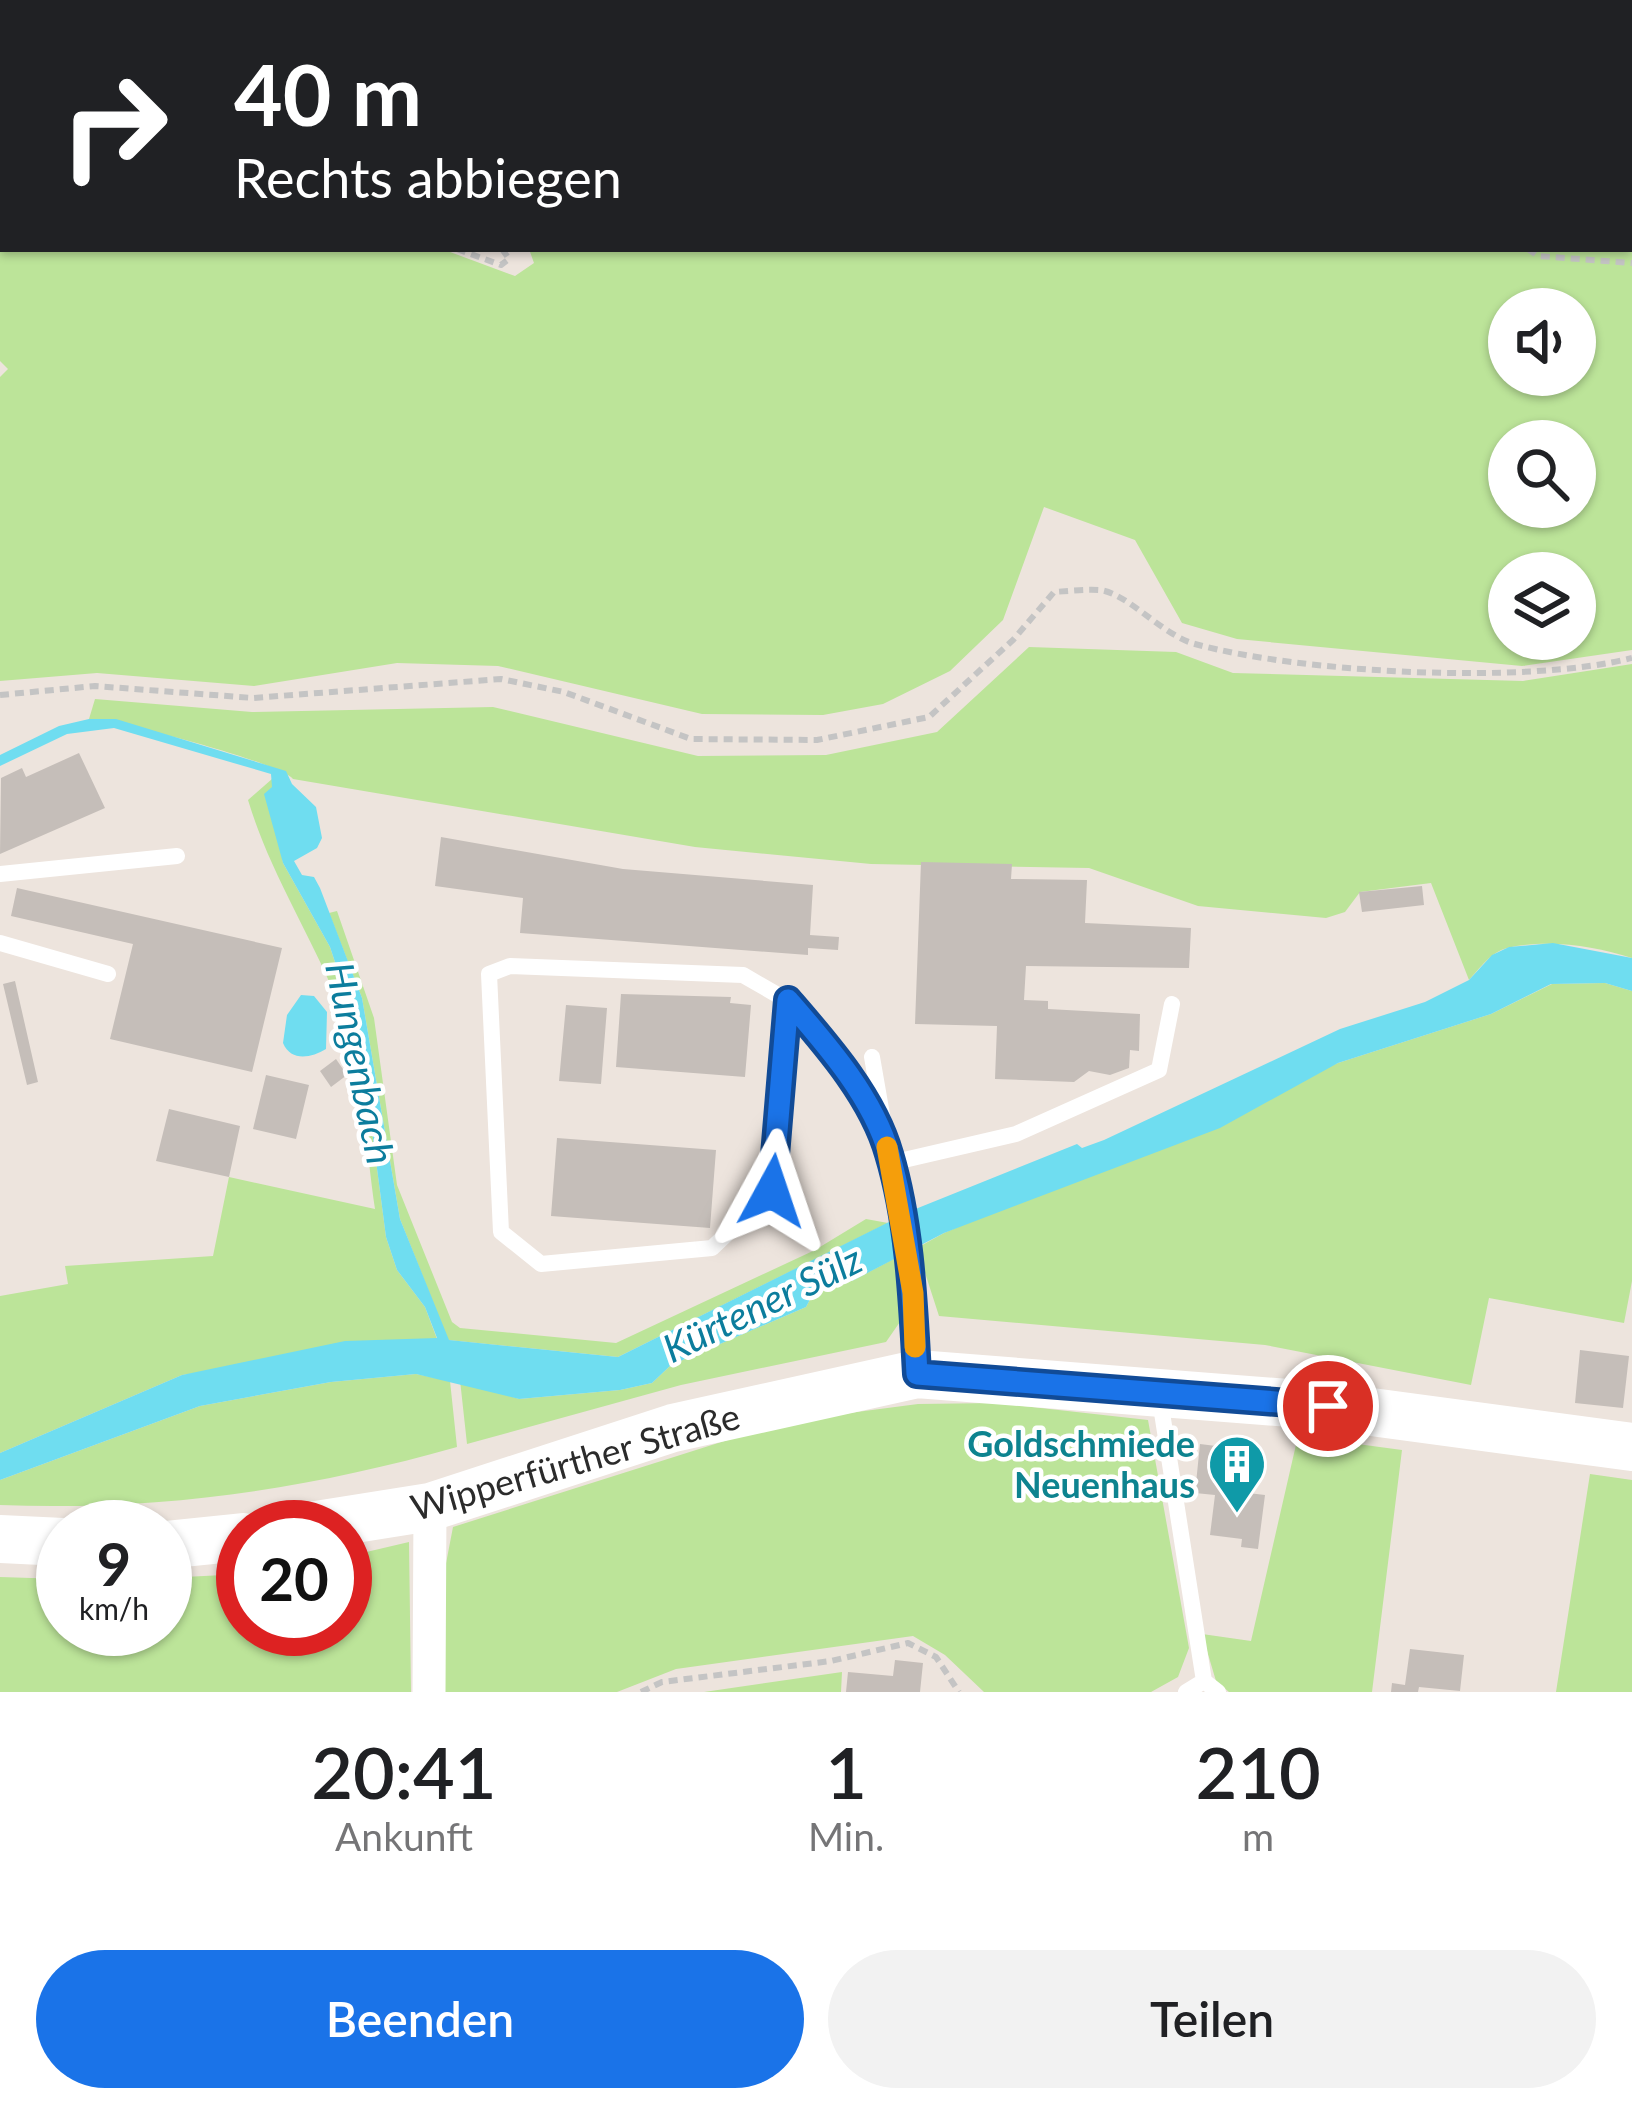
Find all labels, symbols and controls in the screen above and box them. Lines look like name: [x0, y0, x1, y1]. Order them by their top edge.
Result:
text: 40 m: [234, 43, 422, 144]
icon: right: [36, 48, 192, 204]
text: Rechts abbiegen: [234, 145, 622, 210]
map controls: [1488, 288, 1596, 660]
button: sound: [1488, 288, 1596, 396]
button: search: [1488, 420, 1596, 528]
button: layers: [1488, 552, 1596, 660]
water label: Hungenbach: [317, 958, 405, 1168]
position arrow: [709, 1128, 835, 1254]
water label: Kürtener Sülz: [655, 1235, 869, 1371]
pin: [1277, 1355, 1379, 1457]
icon: arrive: [1295, 1373, 1361, 1439]
street label: Wipperfürther Straße: [406, 1393, 744, 1529]
place label: Goldschmiede Neuenhaus: [967, 1421, 1195, 1506]
building icon: Goldschmiede Neuenhaus: [1206, 1433, 1268, 1515]
speed limit sign: 20: [216, 1500, 372, 1656]
text: 9: [97, 1527, 131, 1599]
text: km/h: [79, 1590, 149, 1626]
text: 20:41: [311, 1728, 497, 1814]
text: 1: [825, 1728, 867, 1814]
text: 210: [1195, 1728, 1321, 1814]
text: Ankunft: [335, 1813, 473, 1859]
text: Min.: [808, 1813, 884, 1859]
text: m: [1242, 1813, 1274, 1859]
button: Beenden: [36, 1950, 804, 2088]
button: Teilen: [828, 1950, 1596, 2088]

